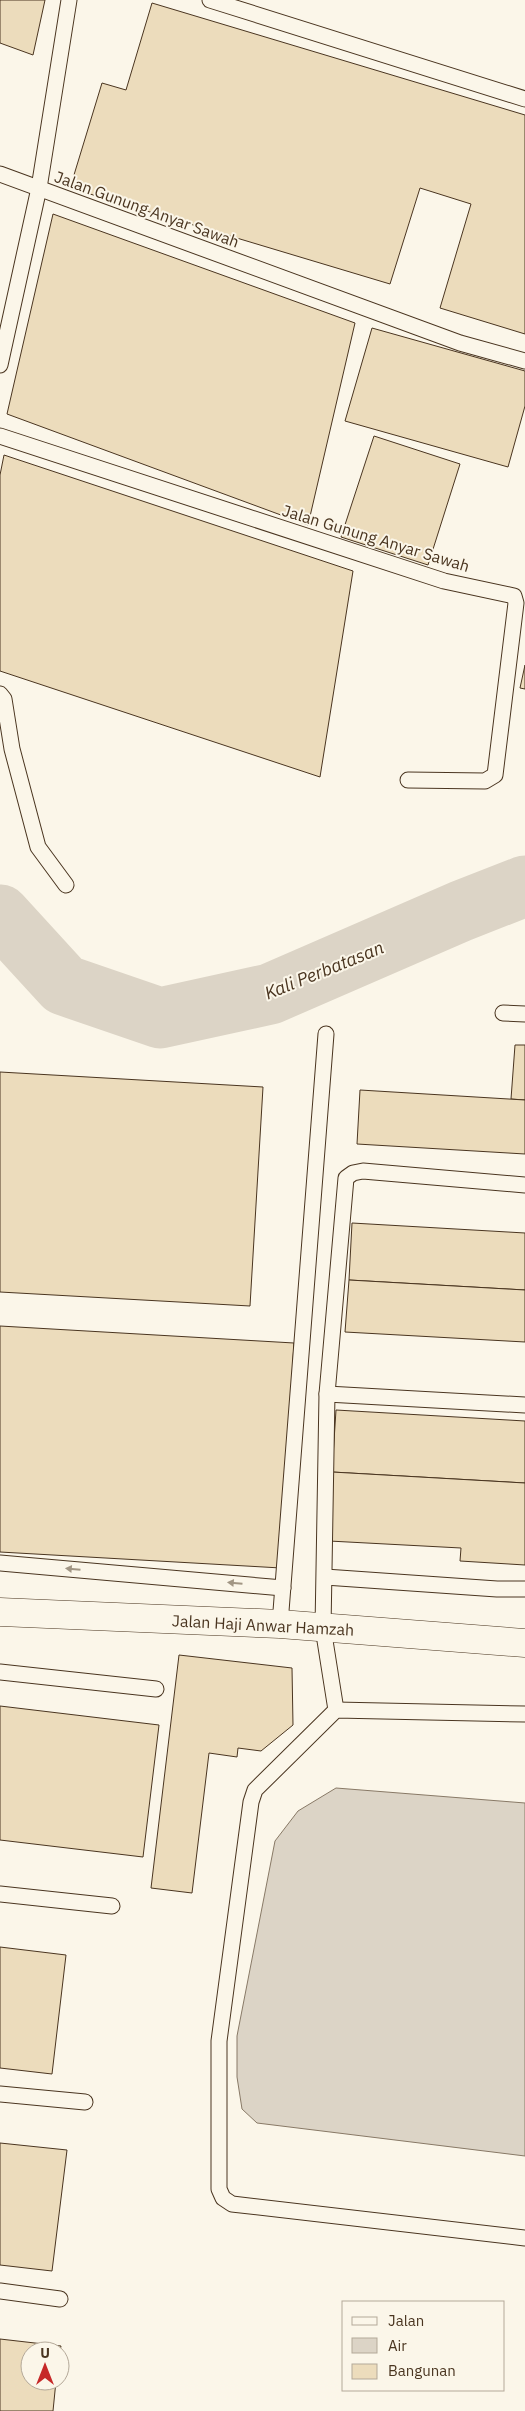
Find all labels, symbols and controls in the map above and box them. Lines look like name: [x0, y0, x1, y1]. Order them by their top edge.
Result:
street label: Jalan Gunung Anyar Sawah: [52, 166, 242, 252]
street label: Jalan Gunung Anyar Sawah: [280, 500, 472, 576]
water label: Kali Perbatasan: [261, 936, 387, 1004]
one-way arrow: [64, 1565, 80, 1573]
one-way arrow: [226, 1579, 242, 1587]
street label: Jalan Haji Anwar Hamzah: [171, 1610, 355, 1640]
legend: [342, 2301, 505, 2391]
text: Jalan: [388, 2311, 424, 2330]
text: Air: [388, 2336, 407, 2355]
north arrow: [20, 2341, 70, 2391]
text: U: [40, 2344, 50, 2362]
text: Bangunan: [388, 2361, 456, 2380]

